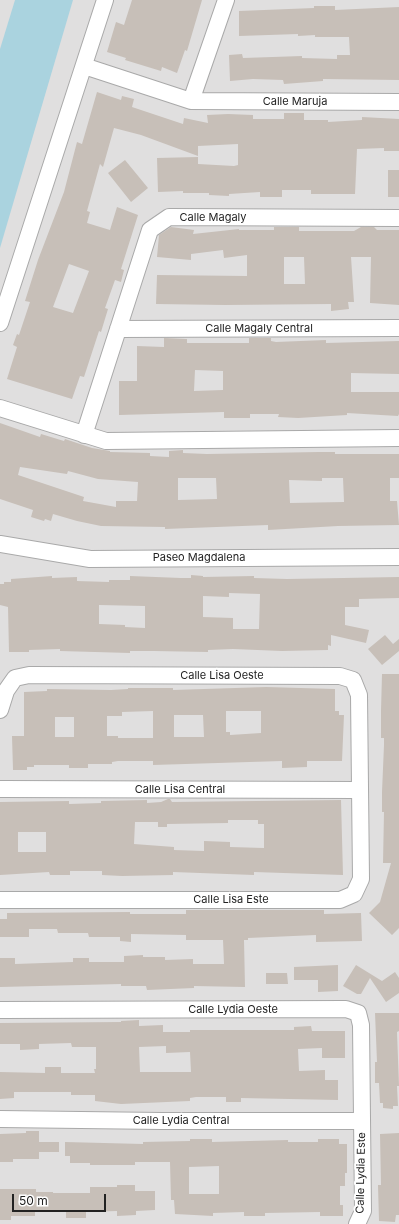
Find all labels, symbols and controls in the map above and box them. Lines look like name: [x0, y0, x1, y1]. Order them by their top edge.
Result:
street label: Calle Maruja: [263, 95, 327, 109]
street label: Calle Magaly: [180, 211, 246, 225]
street label: Calle Magaly Central: [205, 322, 313, 336]
street label: Paseo Magdalena: [153, 551, 245, 565]
street label: Calle Lisa Oeste: [180, 669, 264, 683]
street label: Calle Lisa Central: [135, 783, 225, 797]
street label: Calle Lisa Este: [193, 893, 269, 907]
street label: Calle Lydia Oeste: [188, 1003, 278, 1017]
street label: Calle Lydia Central: [133, 1114, 229, 1128]
street label: Calle Lydia Este: [354, 1132, 368, 1214]
scale bar: [14, 1186, 108, 1212]
text: 50 m: [19, 1193, 48, 1208]

